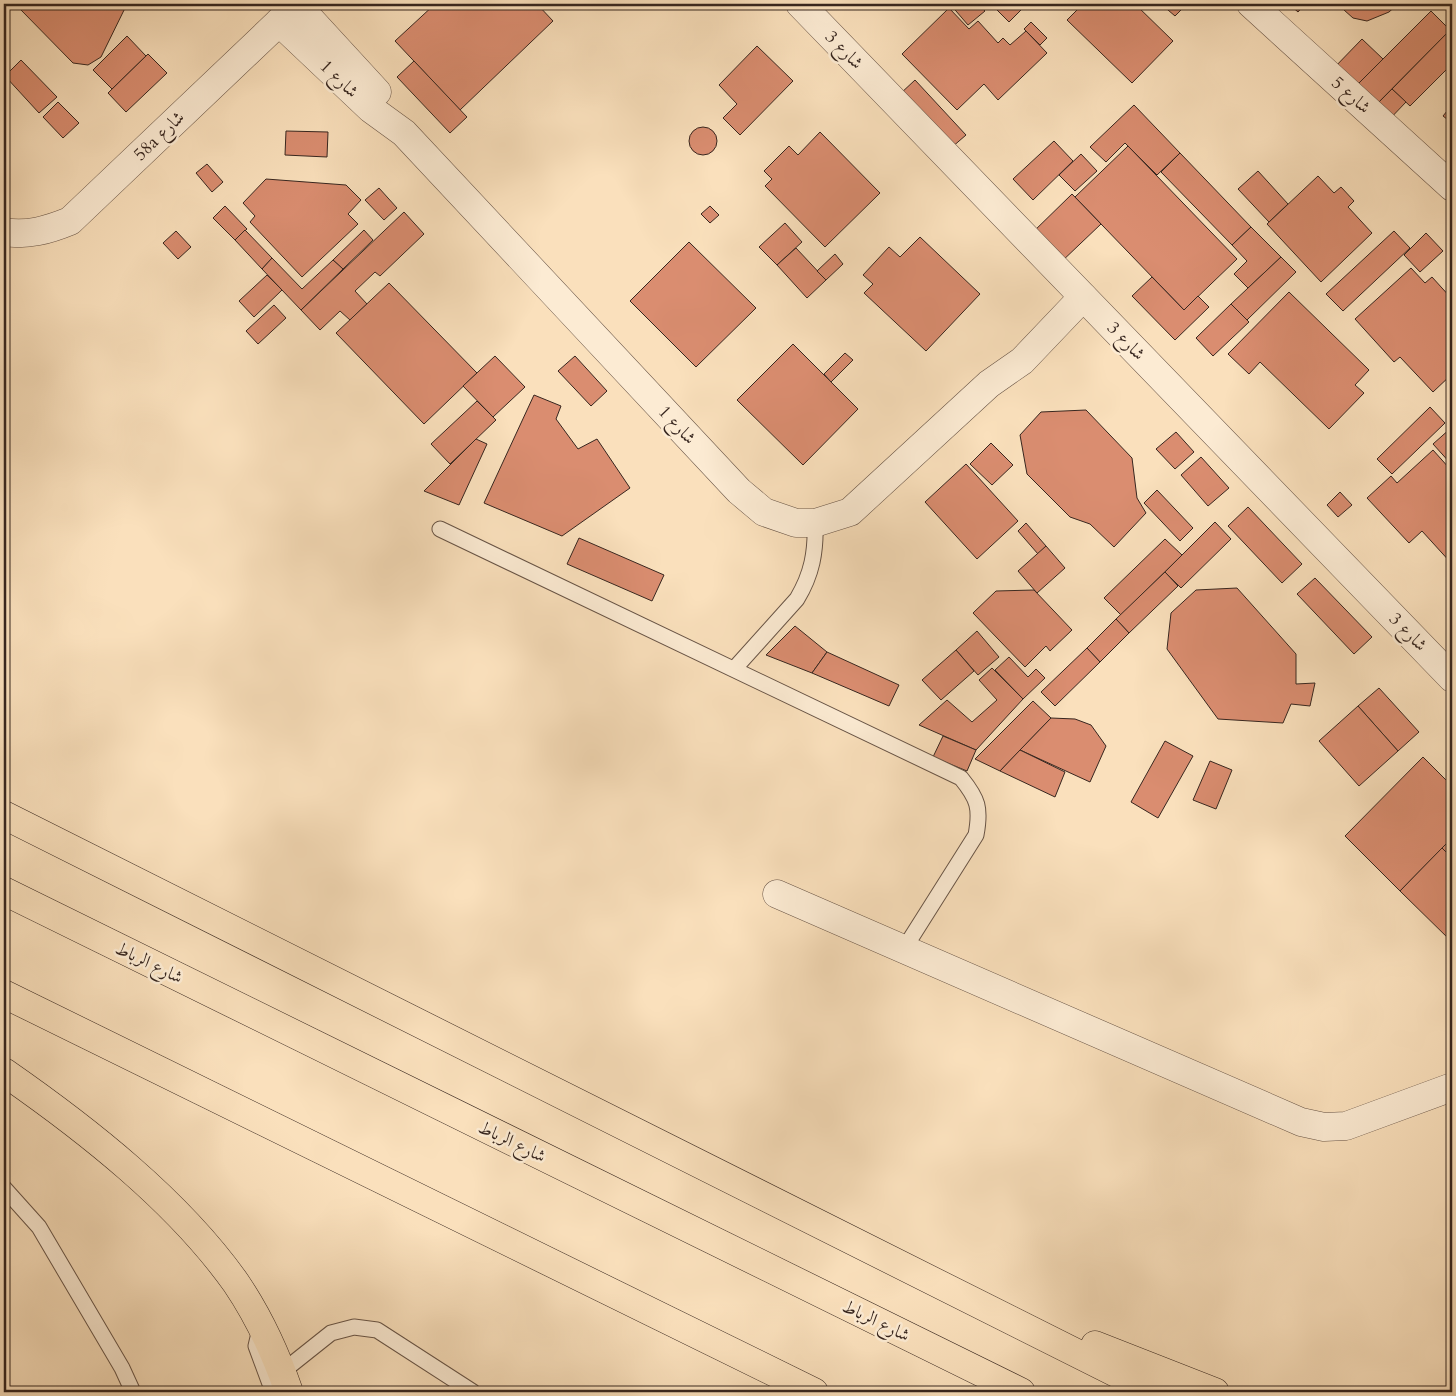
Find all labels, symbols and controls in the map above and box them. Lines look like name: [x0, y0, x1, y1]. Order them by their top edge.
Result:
street label: شارع 3: [818, 25, 869, 76]
street label: شارع 1: [313, 54, 364, 105]
street label: شارع 5: [1324, 71, 1376, 121]
street label: 58a شارع: [128, 105, 191, 168]
street label: شارع 3: [1100, 316, 1151, 367]
street label: شارع 1: [651, 400, 702, 451]
street label: شارع 3: [1382, 607, 1433, 658]
street label: شارع الرباط: [110, 936, 187, 992]
street label: شارع الرباط: [473, 1115, 550, 1171]
street label: شارع الرباط: [837, 1294, 914, 1350]

